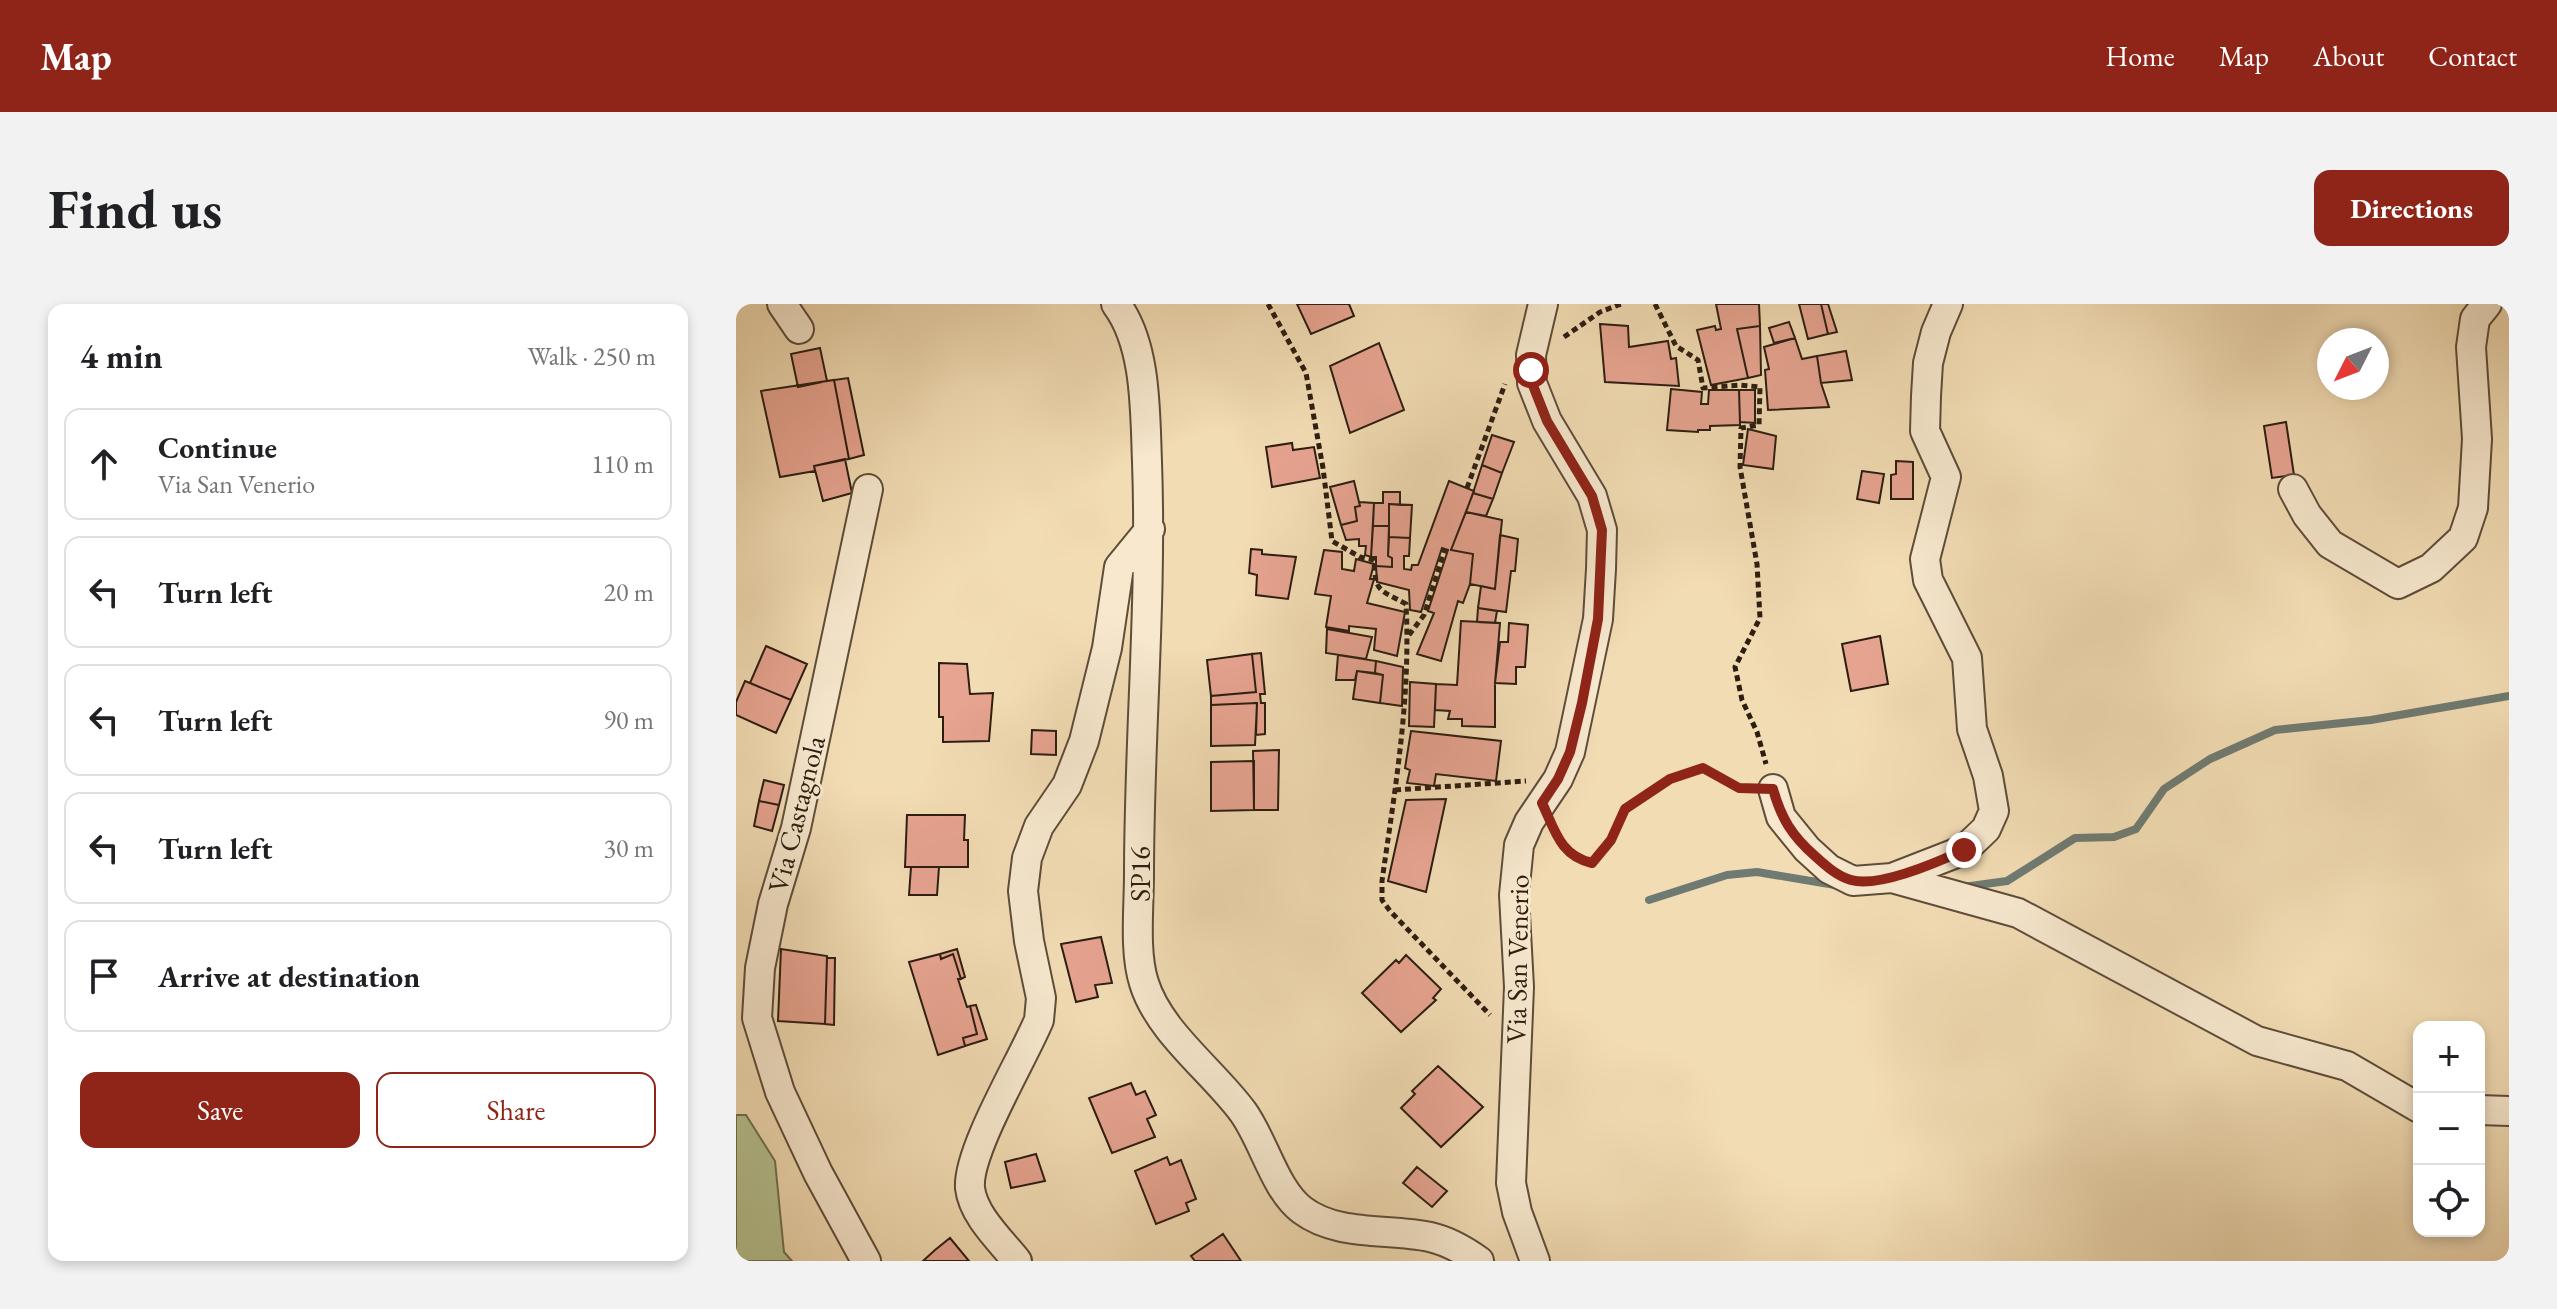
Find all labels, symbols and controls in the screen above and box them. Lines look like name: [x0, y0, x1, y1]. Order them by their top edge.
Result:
text: Map: [40, 32, 112, 81]
text: Home: [2105, 38, 2175, 74]
text: Map: [2219, 38, 2269, 74]
text: About: [2313, 38, 2384, 74]
text: Contact: [2428, 38, 2517, 74]
button: Directions: [2314, 170, 2509, 246]
text: Find us: [48, 172, 222, 245]
north arrow: [2317, 328, 2389, 400]
text: 4 min: [80, 334, 163, 378]
text: Walk · 250 m: [528, 339, 656, 373]
route start: [1513, 352, 1549, 388]
text: Continue: [158, 428, 277, 467]
icon: ahead: [82, 442, 126, 486]
text: 110 m: [591, 447, 654, 481]
text: Via San Venerio: [158, 467, 315, 501]
icon: left: [82, 570, 126, 614]
text: Turn left: [158, 573, 272, 612]
text: 20 m: [604, 575, 654, 609]
icon: left: [82, 698, 126, 742]
text: Turn left: [158, 701, 272, 740]
text: 90 m: [604, 703, 654, 737]
street label: Via Castagnola: [759, 731, 833, 896]
icon: left: [82, 826, 126, 870]
text: Turn left: [158, 829, 272, 868]
text: 30 m: [604, 831, 654, 865]
route end: [1946, 832, 1982, 868]
street label: SP16: [1122, 846, 1158, 902]
street label: Via San Venerio: [1498, 874, 1536, 1044]
icon: arrive: [82, 954, 126, 998]
text: Arrive at destination: [158, 957, 420, 996]
map controls: [2413, 1021, 2485, 1237]
button: +: [2413, 1021, 2485, 1093]
button: Save: [80, 1072, 360, 1148]
button: Share: [376, 1072, 656, 1148]
button: −: [2413, 1093, 2485, 1165]
button: locate: [2413, 1165, 2485, 1237]

